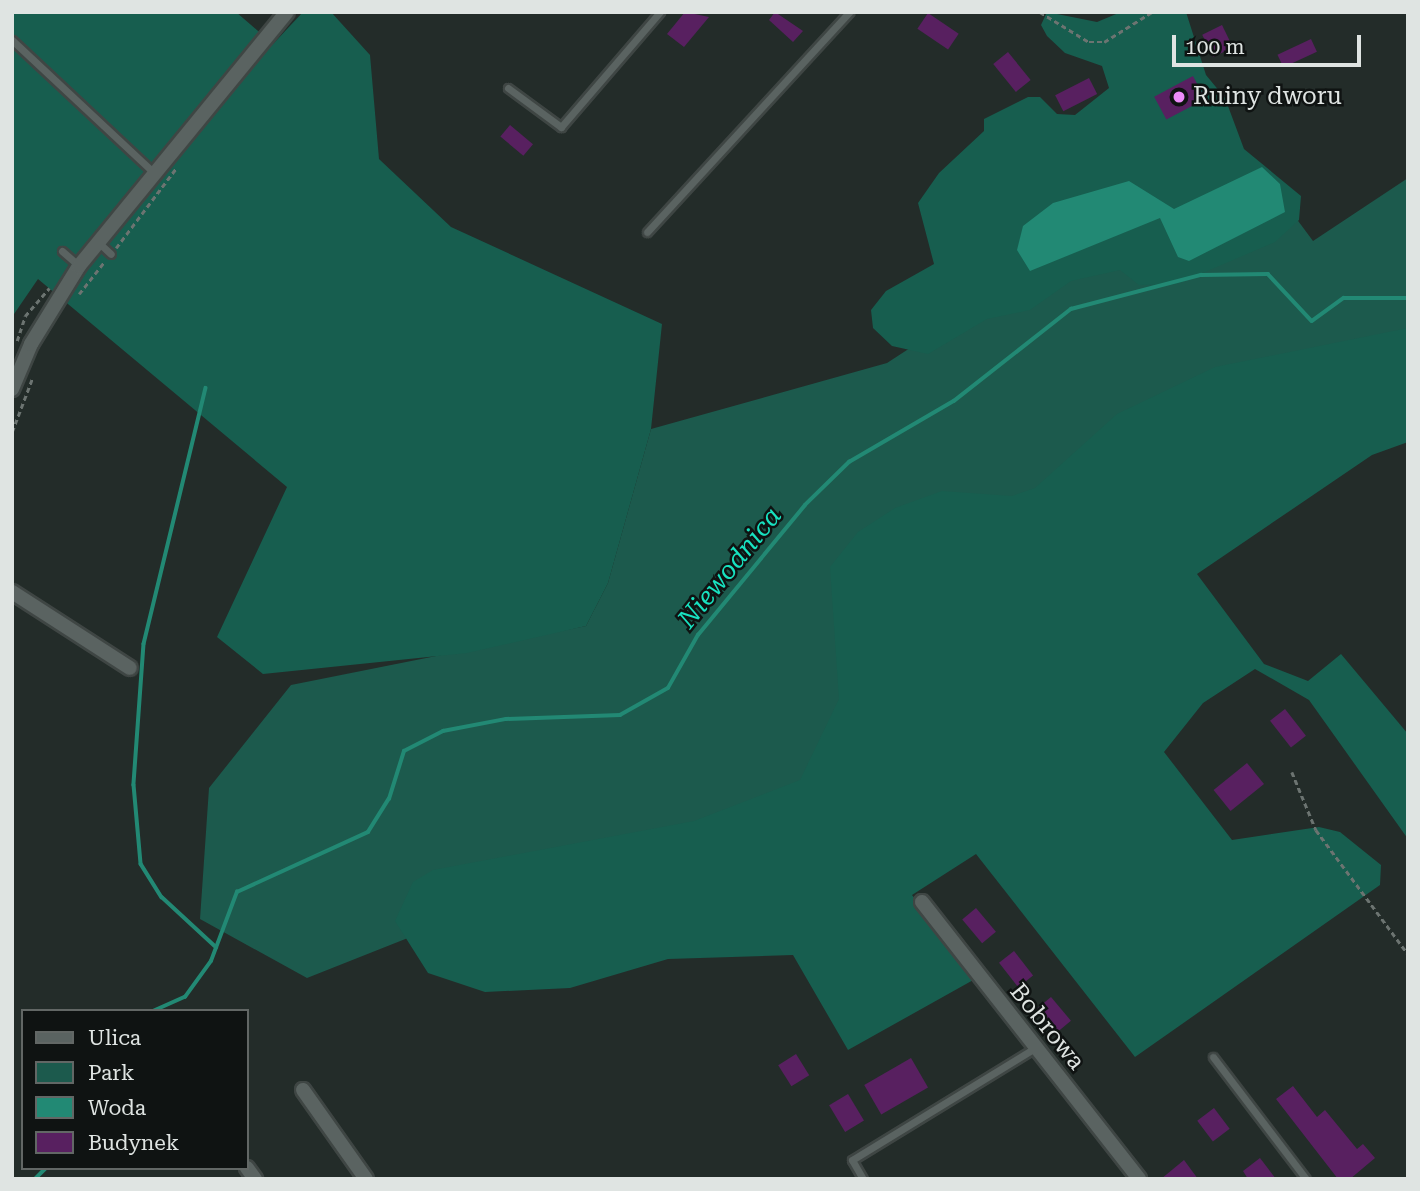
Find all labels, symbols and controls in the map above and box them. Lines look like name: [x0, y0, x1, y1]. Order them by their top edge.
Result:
scale bar: [1175, 21, 1364, 65]
text: 100 m: [1185, 35, 1245, 59]
place label: Ruiny dworu: [1193, 83, 1342, 111]
marker: Ruiny dworu: [1171, 89, 1187, 105]
water label: Niewodnica: [672, 501, 788, 635]
street label: Bobrowa: [1003, 978, 1091, 1076]
legend: [21, 1009, 248, 1170]
text: Ulica: [88, 1026, 141, 1050]
text: Park: [88, 1061, 134, 1085]
text: Woda: [88, 1096, 146, 1120]
text: Budynek: [88, 1131, 179, 1155]

